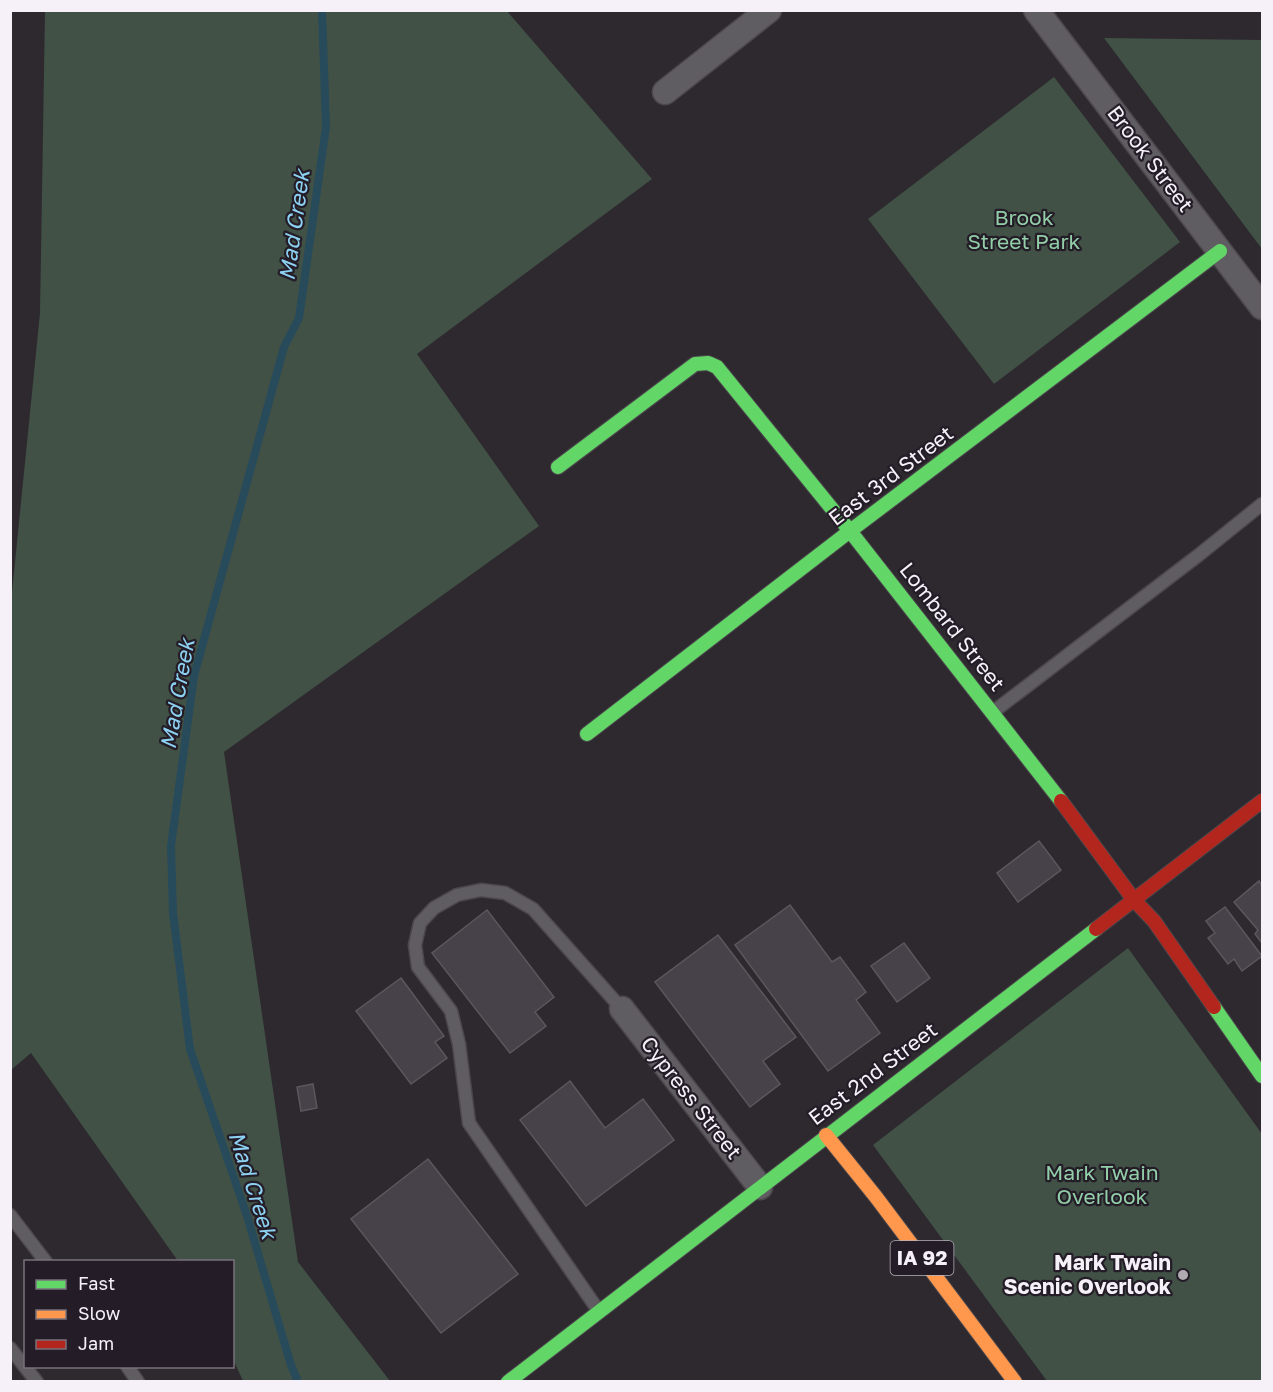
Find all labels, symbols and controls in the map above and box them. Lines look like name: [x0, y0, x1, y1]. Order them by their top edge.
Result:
street label: Brook Street: [1102, 100, 1199, 217]
water label: Mad Creek: [272, 165, 315, 282]
park label: Brook Street Park: [968, 204, 1081, 254]
street label: East 3rd Street: [823, 420, 958, 531]
street label: Lombard Street: [895, 557, 1011, 696]
water label: Mad Creek: [154, 634, 200, 751]
street label: East 2nd Street: [803, 1016, 942, 1130]
street label: Cypress Street: [636, 1031, 748, 1164]
water label: Mad Creek: [223, 1128, 284, 1245]
park label: Mark Twain Overlook: [1045, 1159, 1159, 1209]
road number: IA 92: [890, 1241, 954, 1275]
place label: Mark Twain Scenic Overlook: [1003, 1249, 1171, 1299]
legend: [24, 1260, 234, 1368]
marker: Mark Twain Scenic Overlook: [1176, 1268, 1190, 1282]
text: Fast: [78, 1272, 115, 1294]
text: Slow: [78, 1302, 121, 1324]
text: Jam: [78, 1332, 114, 1354]

